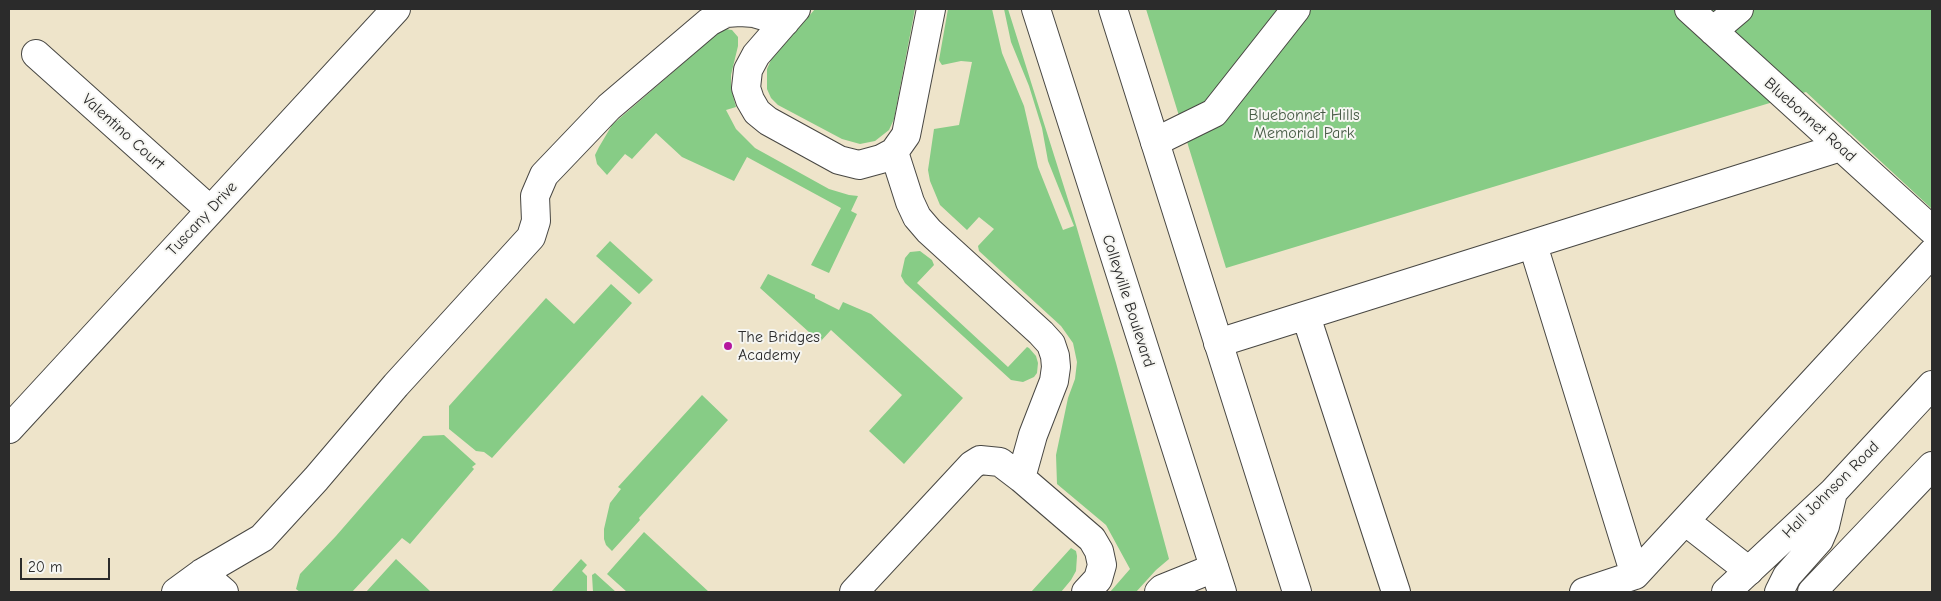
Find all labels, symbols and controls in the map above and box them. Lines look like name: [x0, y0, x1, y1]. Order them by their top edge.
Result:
street label: Bluebonnet Road: [1760, 74, 1860, 166]
street label: Valentino Court: [78, 90, 168, 174]
park label: Bluebonnet Hills Memorial Park: [1248, 105, 1360, 143]
street label: Tuscany Drive: [163, 178, 241, 260]
street label: Colleyville Boulevard: [1098, 232, 1158, 370]
place label: The Bridges Academy: [738, 327, 820, 365]
marker: The Bridges Academy: [722, 340, 734, 352]
street label: Hall Johnson Road: [1779, 438, 1883, 542]
scale bar: [22, 548, 112, 580]
text: 20 m: [28, 558, 62, 576]

